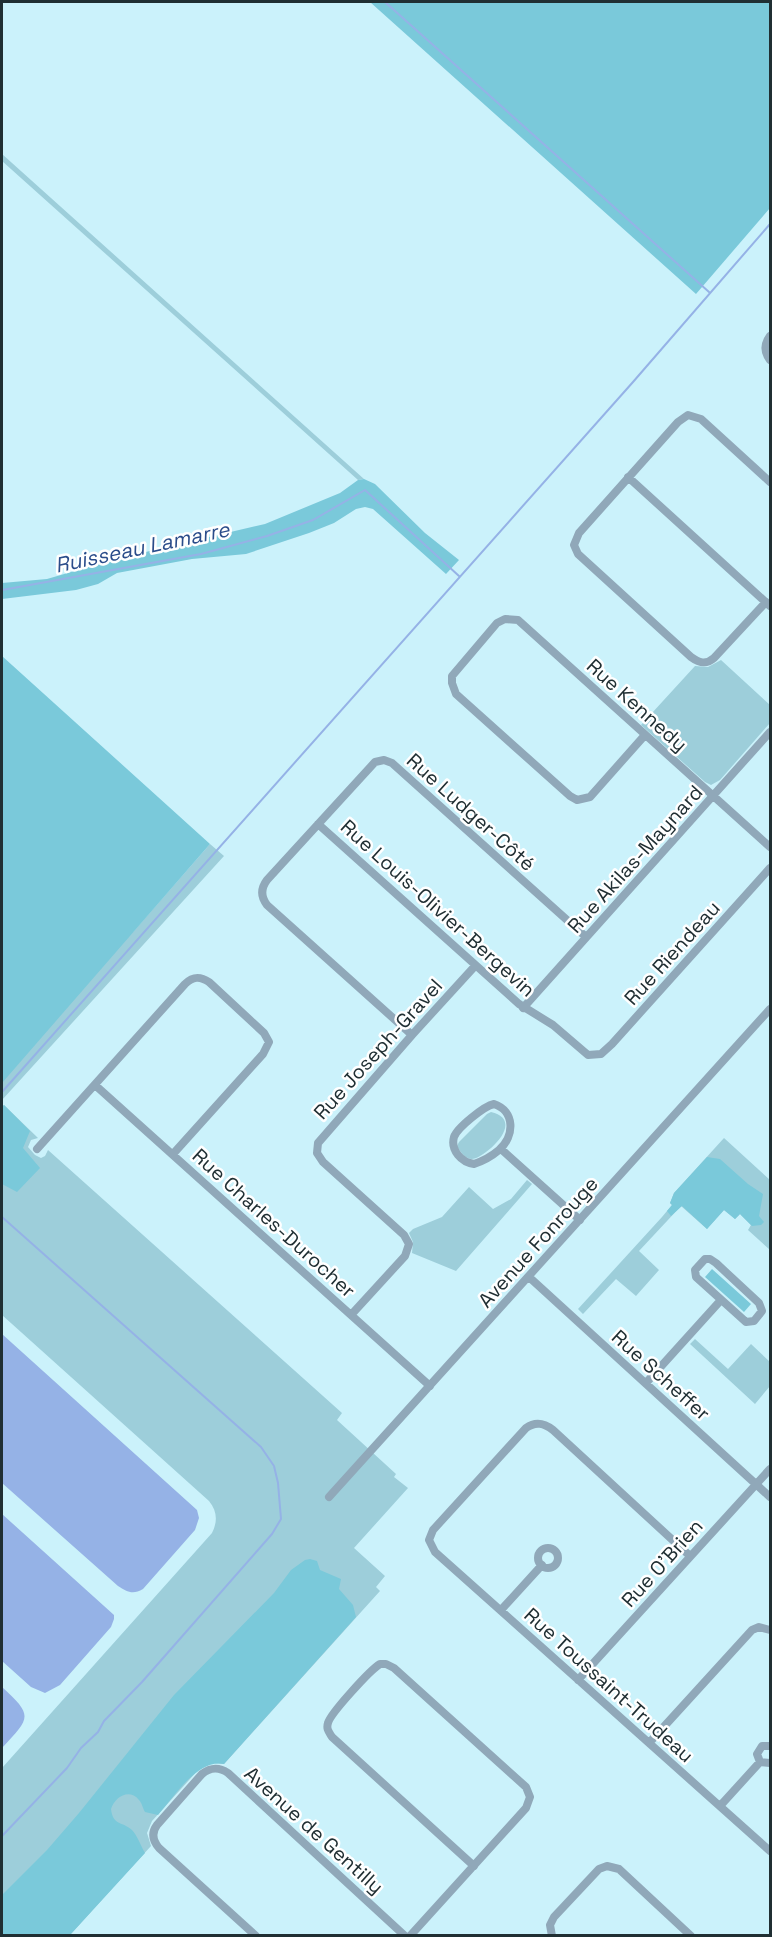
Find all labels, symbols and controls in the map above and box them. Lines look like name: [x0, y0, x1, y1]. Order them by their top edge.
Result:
water label: Ruisseau Lamarre: [52, 515, 233, 579]
street label: Rue Kennedy: [581, 653, 693, 757]
street label: Rue Ludger-Côté: [401, 747, 541, 877]
street label: Rue Akilas-Maynard: [562, 780, 708, 938]
street label: Rue Louis-Olivier-Bergevin: [335, 814, 541, 1002]
street label: Rue Riendeau: [618, 895, 726, 1011]
street label: Rue Joseph-Gravel: [308, 973, 448, 1125]
street label: Rue Charles-Durocher: [187, 1143, 361, 1303]
street label: Avenue Fonrouge: [472, 1171, 604, 1313]
street label: Rue Scheffer: [606, 1324, 716, 1426]
street label: Rue O'Brien: [616, 1513, 708, 1613]
street label: Rue Toussaint-Trudeau: [519, 1602, 699, 1768]
street label: Avenue de Gentilly: [239, 1761, 389, 1899]

